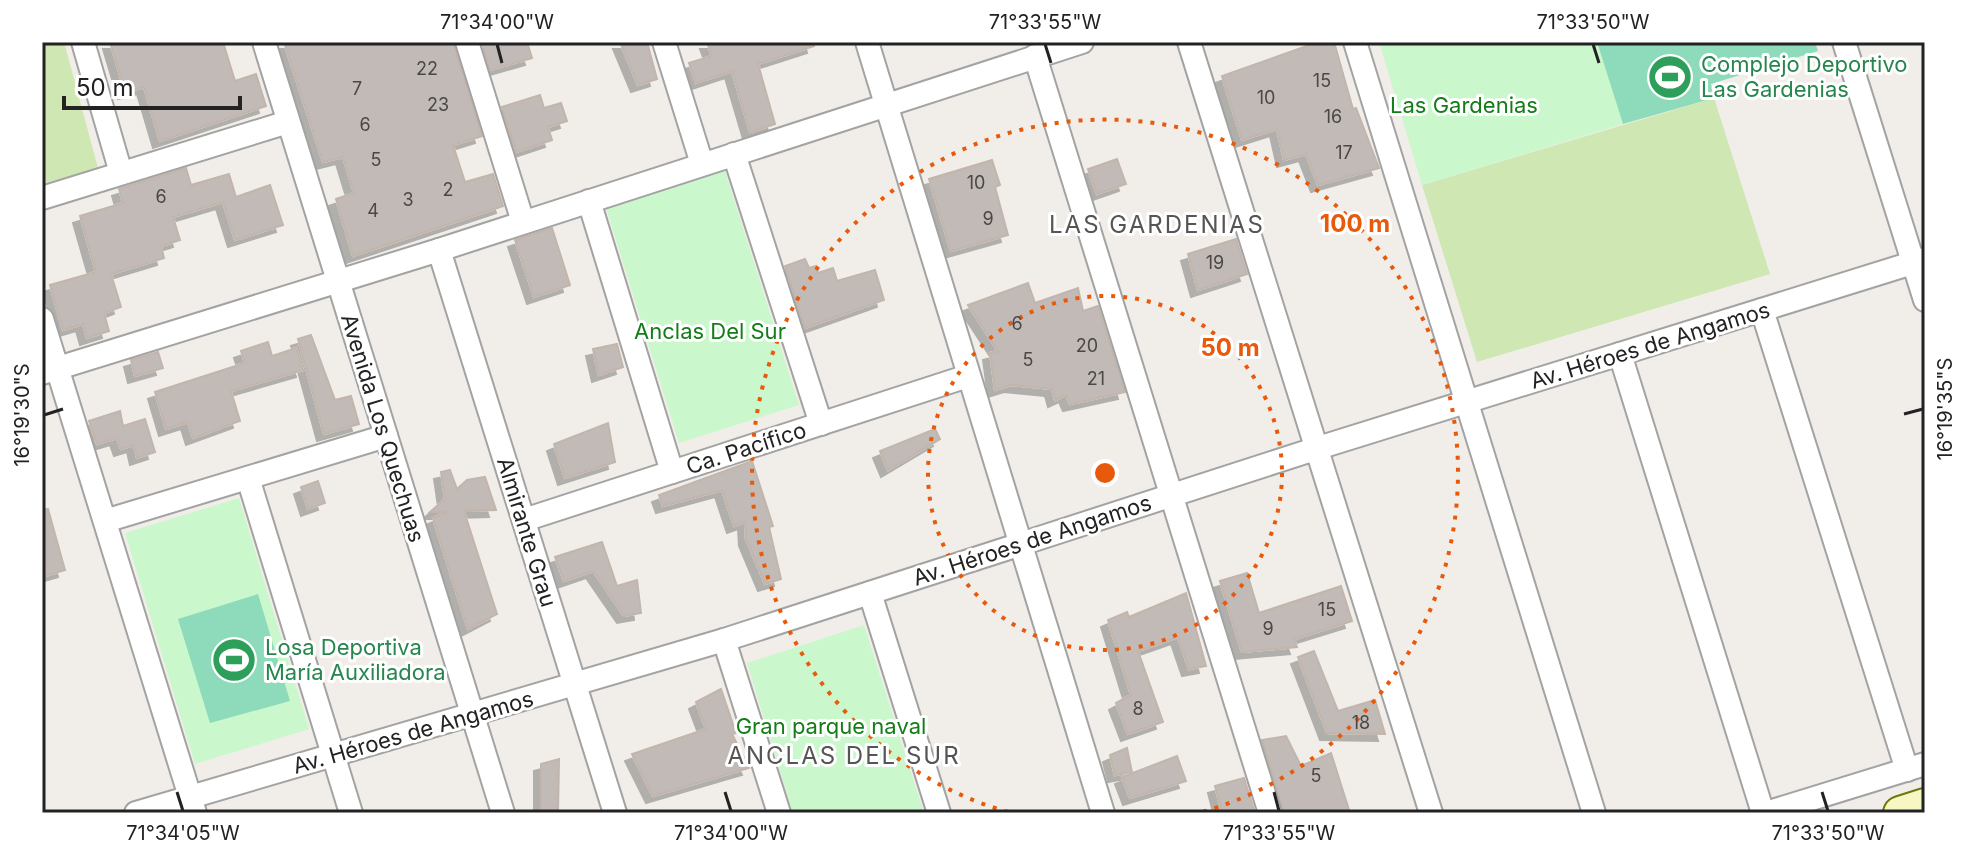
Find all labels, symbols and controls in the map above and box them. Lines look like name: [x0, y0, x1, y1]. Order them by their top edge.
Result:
text: 71°34'00"W: [440, 10, 554, 34]
text: 71°33'55"W: [989, 10, 1102, 34]
text: 71°33'50"W: [1536, 10, 1650, 34]
place label: Complejo Deportivo Las Gardenias: [1701, 51, 1908, 102]
sports icon: Complejo Deportivo Las Gardenias: [1646, 53, 1694, 101]
house number: 22: [416, 58, 438, 79]
scale bar: [64, 60, 240, 110]
house number: 15: [1313, 70, 1331, 91]
text: 50 m: [76, 73, 134, 102]
house number: 7: [352, 78, 362, 99]
house number: 10: [1257, 87, 1275, 108]
park label: Las Gardenias: [1390, 92, 1538, 118]
house number: 23: [427, 94, 449, 115]
house number: 16: [1324, 106, 1342, 127]
house number: 6: [359, 114, 371, 135]
house number: 17: [1335, 142, 1353, 163]
house number: 5: [371, 149, 381, 170]
house number: 10: [967, 172, 985, 193]
house number: 2: [443, 179, 453, 200]
house number: 6: [155, 186, 167, 207]
house number: 3: [402, 189, 414, 210]
house number: 4: [367, 200, 379, 221]
house number: 9: [982, 208, 994, 229]
text: 100 m: [1320, 209, 1390, 238]
district label: LAS GARDENIAS: [1049, 210, 1265, 239]
house number: 19: [1206, 252, 1224, 273]
street label: Av. Héroes de Angamos: [1527, 296, 1773, 394]
street label: Avenida Los Quechuas: [336, 311, 430, 545]
house number: 6: [1011, 313, 1023, 334]
park label: Anclas Del Sur: [634, 318, 786, 344]
text: 50 m: [1200, 333, 1260, 362]
house number: 20: [1076, 335, 1098, 356]
house number: 5: [1023, 349, 1033, 370]
text: 16°19'35"S: [1933, 358, 1957, 460]
text: 16°19'30"S: [10, 363, 34, 467]
house number: 21: [1087, 368, 1105, 389]
street label: Ca. Pacífico: [683, 416, 809, 480]
street label: Almirante Grau: [492, 454, 562, 610]
centre of rings: [1091, 459, 1119, 487]
street label: Av. Héroes de Angamos: [910, 489, 1154, 591]
house number: 15: [1318, 599, 1336, 620]
house number: 9: [1262, 618, 1274, 639]
place label: Losa Deportiva María Auxiliadora: [265, 634, 446, 685]
sports icon: Losa Deportiva María Auxiliadora: [210, 636, 258, 684]
street label: Av. Héroes de Angamos: [290, 685, 536, 779]
house number: 8: [1132, 698, 1144, 719]
house number: 18: [1352, 712, 1370, 733]
park label: Gran parque naval: [736, 713, 926, 739]
district label: ANCLAS DEL SUR: [727, 741, 961, 770]
house number: 5: [1311, 765, 1321, 786]
text: 71°34'05"W: [126, 821, 240, 845]
text: 71°34'00"W: [674, 821, 788, 845]
text: 71°33'55"W: [1223, 821, 1336, 845]
text: 71°33'50"W: [1771, 821, 1885, 845]

